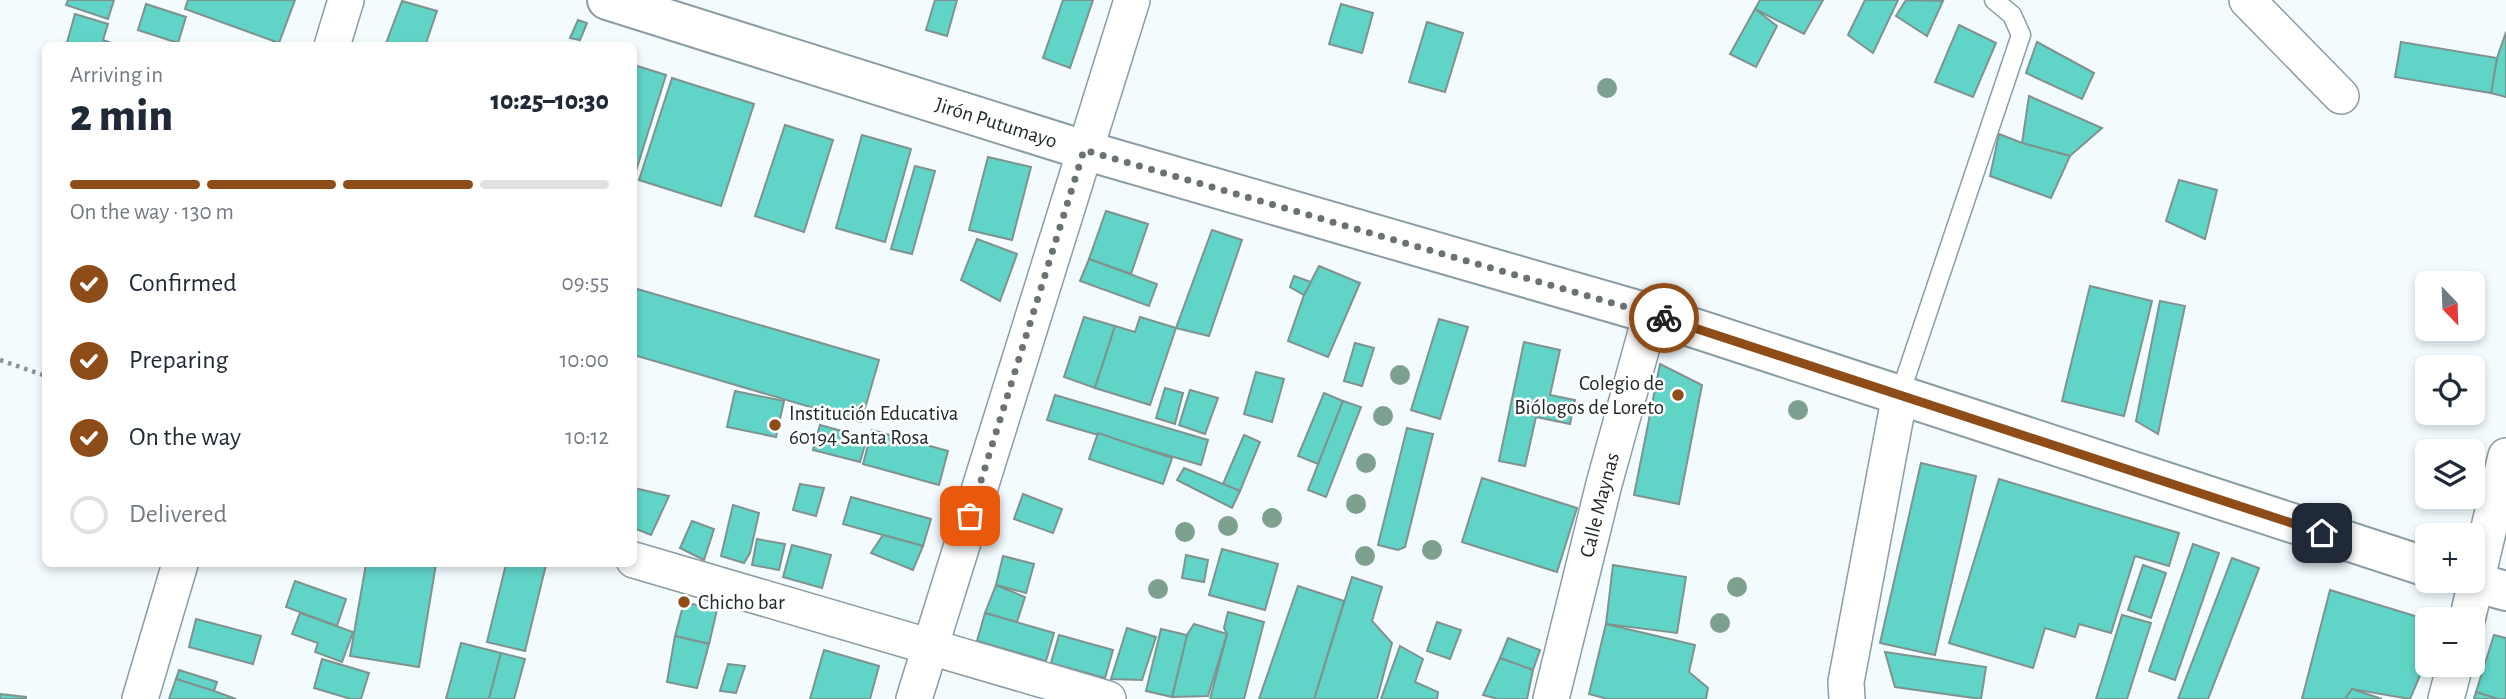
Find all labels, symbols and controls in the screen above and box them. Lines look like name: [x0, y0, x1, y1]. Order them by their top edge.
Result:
text: Arriving in: [70, 64, 163, 87]
text: 10:25–10:30: [491, 88, 609, 114]
text: 2 min: [70, 93, 173, 139]
street label: Jirón Putumayo: [933, 93, 1060, 151]
text: On the way · 130 m: [70, 201, 234, 224]
icon: check: [70, 265, 108, 303]
text: Confirmed: [129, 270, 237, 296]
north arrow: [2415, 271, 2485, 341]
map controls: [2415, 271, 2485, 677]
text: 09:55: [562, 272, 609, 295]
courier: [1629, 283, 1699, 353]
icon: bike: [1645, 299, 1683, 337]
icon: check: [70, 342, 108, 380]
text: Preparing: [129, 347, 228, 373]
text: 10:00: [559, 349, 609, 372]
button: locate: [2415, 355, 2485, 425]
place label: Colegio de Biólogos de Loreto: [1514, 373, 1664, 418]
marker: Colegio de Biólogos de Loreto: [1670, 387, 1686, 403]
place label: Institución Educativa 60194 Santa Rosa: [789, 403, 959, 448]
marker: Institución Educativa 60194 Santa Rosa: [767, 417, 783, 433]
icon: check: [70, 419, 108, 457]
text: On the way: [129, 424, 241, 450]
text: 10:12: [565, 426, 609, 449]
button: layers: [2415, 439, 2485, 509]
street label: Calle Maynas: [1576, 450, 1623, 559]
pin: [940, 486, 1000, 546]
icon: bag: [951, 497, 989, 535]
text: Delivered: [129, 501, 227, 527]
pin: [2292, 503, 2352, 563]
icon: home: [2303, 514, 2341, 552]
button: +: [2415, 523, 2485, 593]
place label: Chicho bar: [698, 592, 785, 613]
marker: Chicho bar: [676, 594, 692, 610]
button: −: [2415, 607, 2485, 677]

